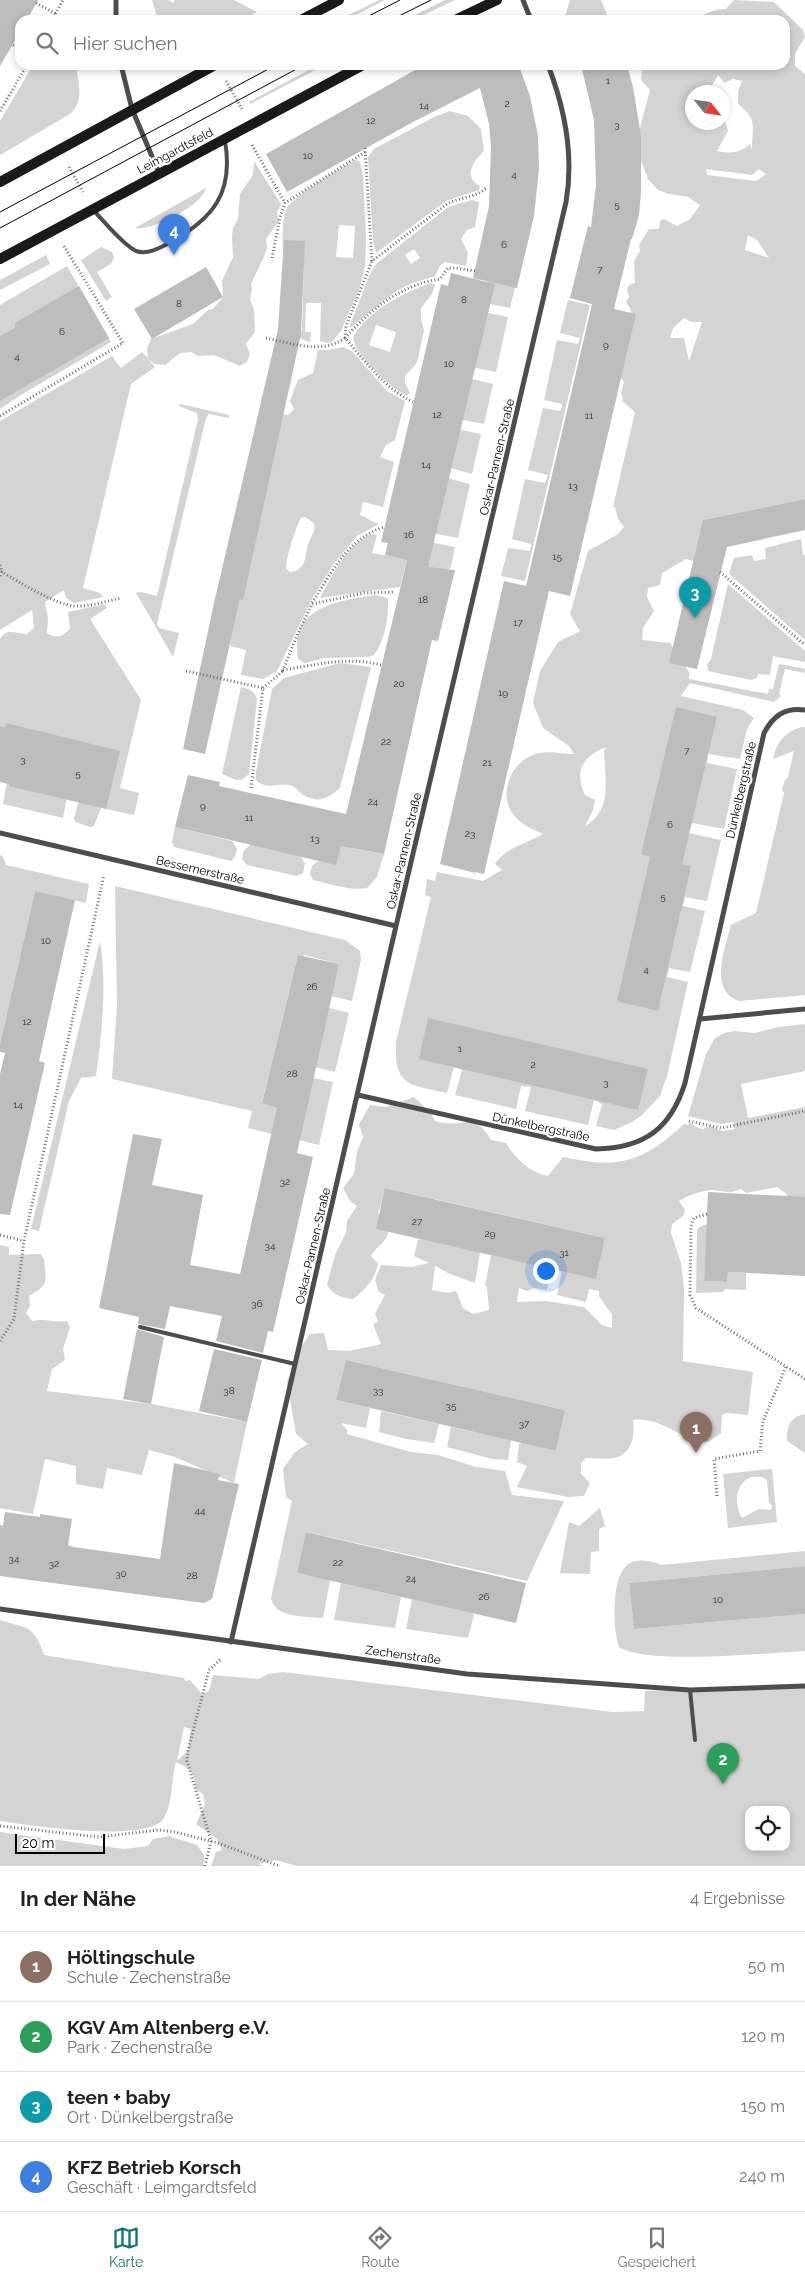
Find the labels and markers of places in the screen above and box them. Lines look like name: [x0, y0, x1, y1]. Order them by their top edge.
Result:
pin: 4: [158, 214, 190, 255]
pin: 3: [679, 577, 711, 618]
pin: 1: [680, 1412, 712, 1453]
pin: 2: [707, 1743, 739, 1784]

